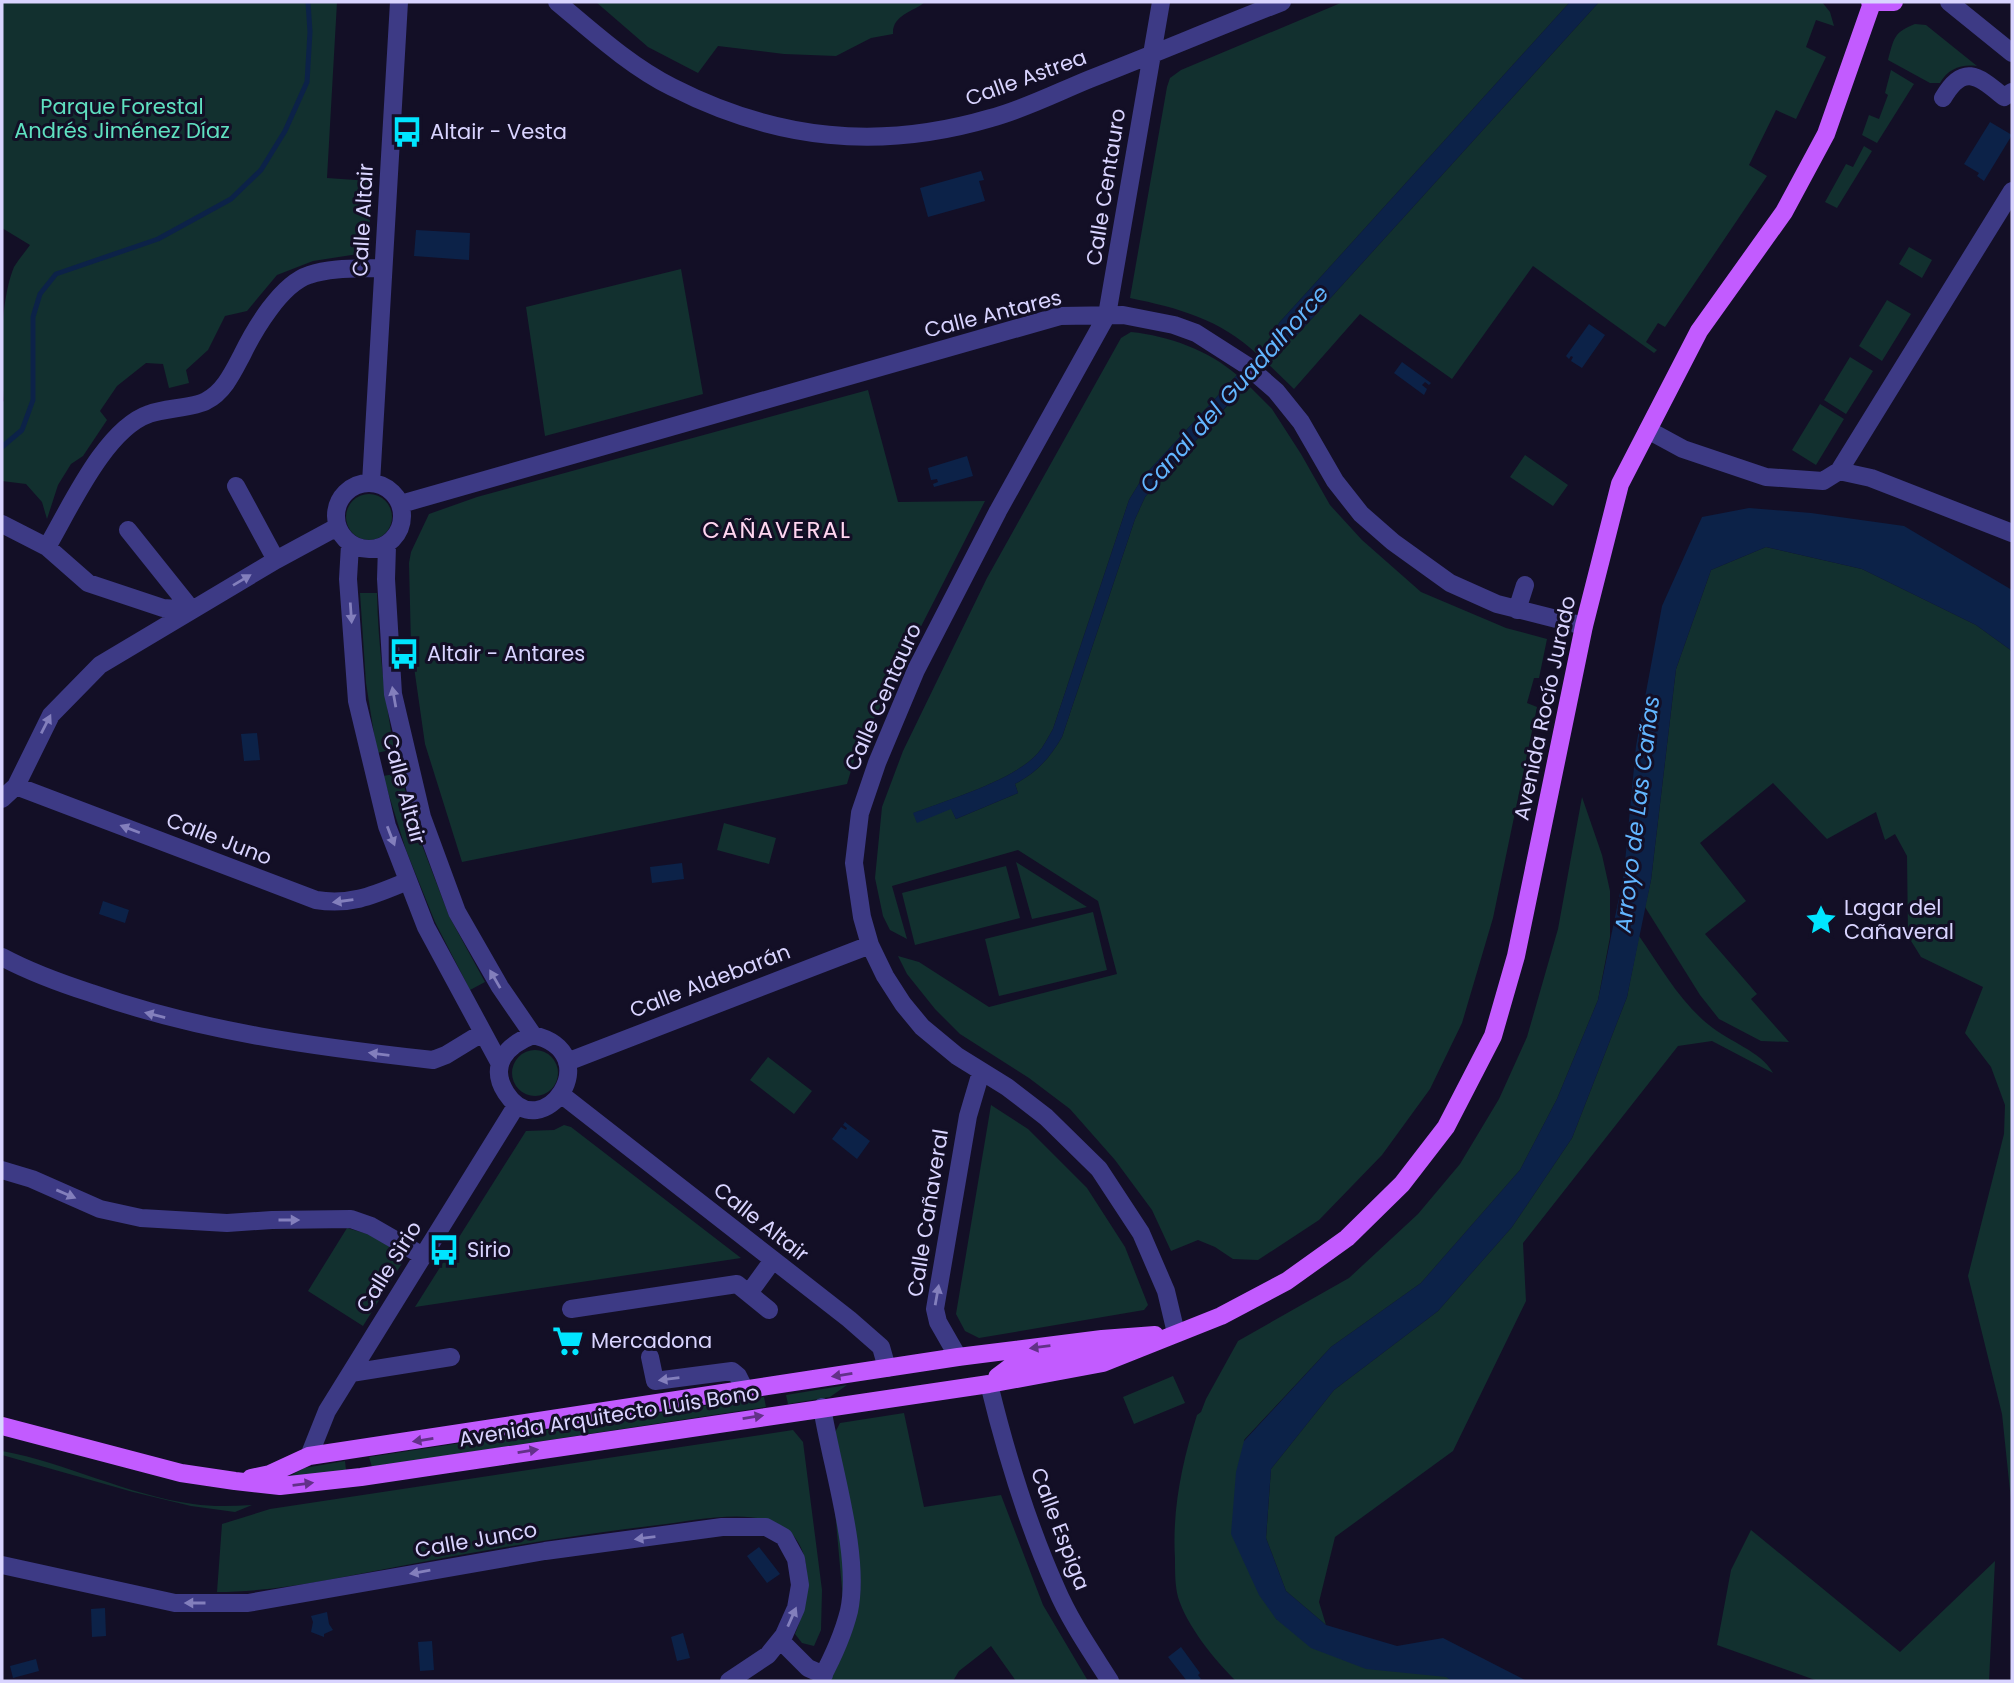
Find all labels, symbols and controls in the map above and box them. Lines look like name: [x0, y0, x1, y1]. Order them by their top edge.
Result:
street label: Calle Astrea: [961, 42, 1091, 113]
park label: Parque Forestal Andrés Jiménez Díaz: [14, 92, 230, 145]
street label: Calle Centauro: [1079, 106, 1132, 268]
bus stop icon: Altair - Vesta: [390, 115, 424, 149]
place label: Altair - Vesta: [430, 117, 567, 146]
street label: Calle Altair: [345, 162, 380, 277]
water label: Canal del Guadalhorce: [1132, 278, 1336, 500]
street label: Calle Antares: [921, 282, 1065, 345]
district label: CAÑAVERAL: [702, 514, 852, 546]
one-way arrow: [232, 574, 251, 586]
street label: Avenida Rocío Jurado: [1507, 593, 1582, 823]
one-way arrow: [346, 602, 357, 624]
street label: Calle Centauro: [837, 618, 928, 775]
bus stop icon: Altair - Antares: [387, 637, 421, 671]
place label: Altair - Antares: [427, 639, 585, 668]
one-way arrow: [388, 686, 399, 708]
water label: Arroyo de Las Cañas: [1606, 694, 1667, 935]
one-way arrow: [40, 714, 52, 734]
street label: Calle Altair: [376, 730, 433, 848]
street label: Calle Juno: [162, 805, 276, 872]
one-way arrow: [119, 823, 140, 834]
one-way arrow: [385, 825, 396, 846]
place label: Lagar del Cañaveral: [1844, 893, 1954, 946]
one-way arrow: [332, 896, 354, 907]
place icon: Lagar del Cañaveral: [1804, 903, 1838, 937]
street label: Calle Aldebarán: [625, 937, 794, 1024]
one-way arrow: [489, 969, 501, 988]
one-way arrow: [144, 1009, 166, 1020]
one-way arrow: [368, 1048, 390, 1059]
street label: Calle Cañaveral: [900, 1127, 955, 1299]
street label: Calle Altair: [708, 1175, 815, 1268]
one-way arrow: [55, 1189, 76, 1200]
one-way arrow: [278, 1214, 300, 1226]
street label: Calle Sirio: [349, 1215, 428, 1318]
bus stop icon: Sirio: [427, 1233, 461, 1267]
place label: Sirio: [467, 1235, 511, 1264]
one-way arrow: [932, 1284, 943, 1306]
supermarket icon: Mercadona: [551, 1324, 585, 1358]
place label: Mercadona: [591, 1326, 712, 1355]
one-way arrow: [1029, 1341, 1051, 1352]
one-way arrow: [831, 1370, 853, 1381]
one-way arrow: [658, 1373, 680, 1384]
street label: Avenida Arquitecto Luis Bono: [457, 1377, 761, 1454]
one-way arrow: [742, 1411, 764, 1422]
one-way arrow: [412, 1435, 434, 1446]
one-way arrow: [517, 1445, 539, 1456]
street label: Calle Espiga: [1024, 1463, 1097, 1594]
one-way arrow: [292, 1478, 314, 1489]
street label: Calle Junco: [413, 1514, 539, 1565]
one-way arrow: [633, 1532, 655, 1543]
one-way arrow: [409, 1567, 431, 1578]
one-way arrow: [184, 1597, 206, 1609]
one-way arrow: [786, 1607, 798, 1627]

